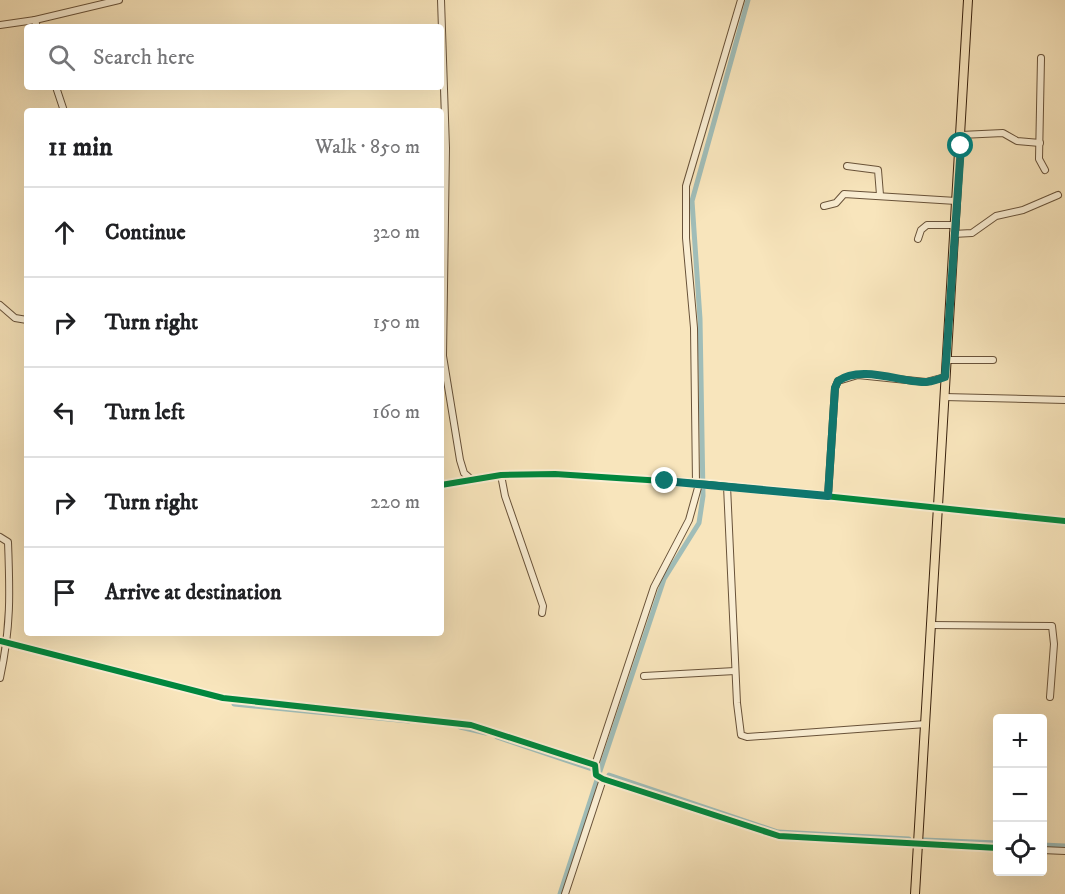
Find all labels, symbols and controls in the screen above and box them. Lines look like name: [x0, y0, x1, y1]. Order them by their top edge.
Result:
search box: [24, 24, 444, 90]
icon: search: [45, 41, 78, 74]
text: Search here: [93, 44, 195, 71]
text: 11 min: [48, 131, 113, 164]
route start: [947, 132, 973, 158]
text: Walk · 850 m: [315, 135, 420, 160]
icon: ahead: [48, 216, 81, 249]
text: Continue: [105, 219, 186, 246]
text: 320 m: [373, 220, 420, 245]
icon: right: [48, 306, 81, 339]
text: Turn right: [105, 309, 198, 336]
text: 150 m: [373, 310, 420, 335]
icon: left: [48, 396, 81, 429]
text: Turn left: [105, 399, 185, 426]
text: 160 m: [372, 400, 420, 425]
route end: [651, 467, 677, 493]
icon: right: [48, 486, 81, 519]
text: Turn right: [105, 489, 198, 516]
text: 220 m: [370, 490, 420, 515]
icon: arrive: [48, 576, 81, 609]
text: Arrive at destination: [105, 579, 282, 606]
map controls: [993, 714, 1047, 876]
button: +: [993, 714, 1047, 768]
button: −: [993, 768, 1047, 822]
button: locate: [993, 822, 1047, 876]

